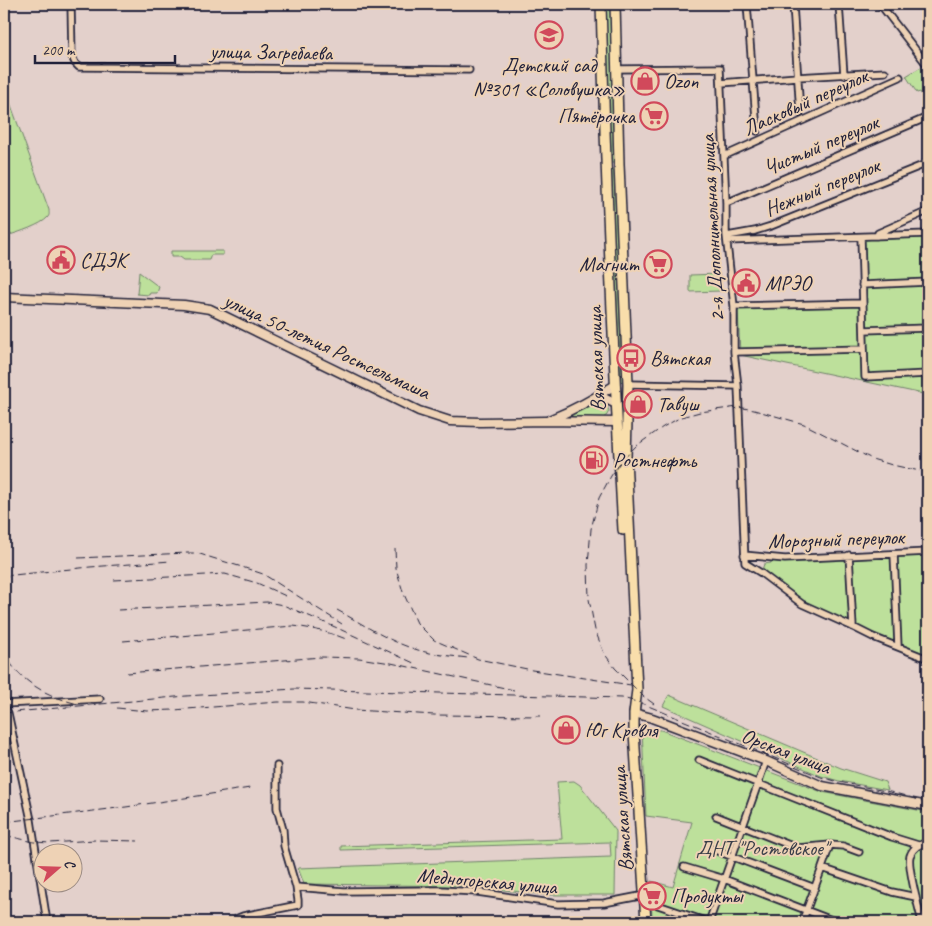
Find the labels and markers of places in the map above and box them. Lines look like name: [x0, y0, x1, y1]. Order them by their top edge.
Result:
school or university icon: Детский сад №301 «Соловушка»: [534, 20, 564, 50]
place label: Детский сад №301 «Соловушка»: [473, 52, 625, 102]
shop icon: Ozon: [630, 66, 660, 96]
place label: Ozon: [664, 68, 699, 94]
supermarket icon: Пятёрочка: [639, 101, 669, 131]
place label: Пятёрочка: [558, 103, 637, 129]
public building icon: СДЭК: [46, 245, 76, 275]
place label: СДЭК: [80, 247, 130, 273]
supermarket icon: Магнит: [643, 249, 673, 279]
place label: Магнит: [579, 251, 640, 277]
public building icon: МРЭО: [731, 268, 761, 298]
place label: МРЭО: [765, 270, 813, 296]
bus stop icon: Вятская: [616, 343, 646, 373]
place label: Вятская: [650, 345, 712, 371]
shop icon: Тавуш: [623, 389, 653, 419]
place label: Тавуш: [657, 391, 700, 417]
fuel station icon: Ростнефть: [579, 445, 609, 475]
place label: Ростнефть: [613, 447, 698, 473]
shop icon: Юг Кровля: [551, 715, 581, 745]
place label: Юг Кровля: [585, 717, 659, 743]
supermarket icon: Продукты: [637, 881, 667, 911]
place label: Продукты: [671, 883, 744, 909]

